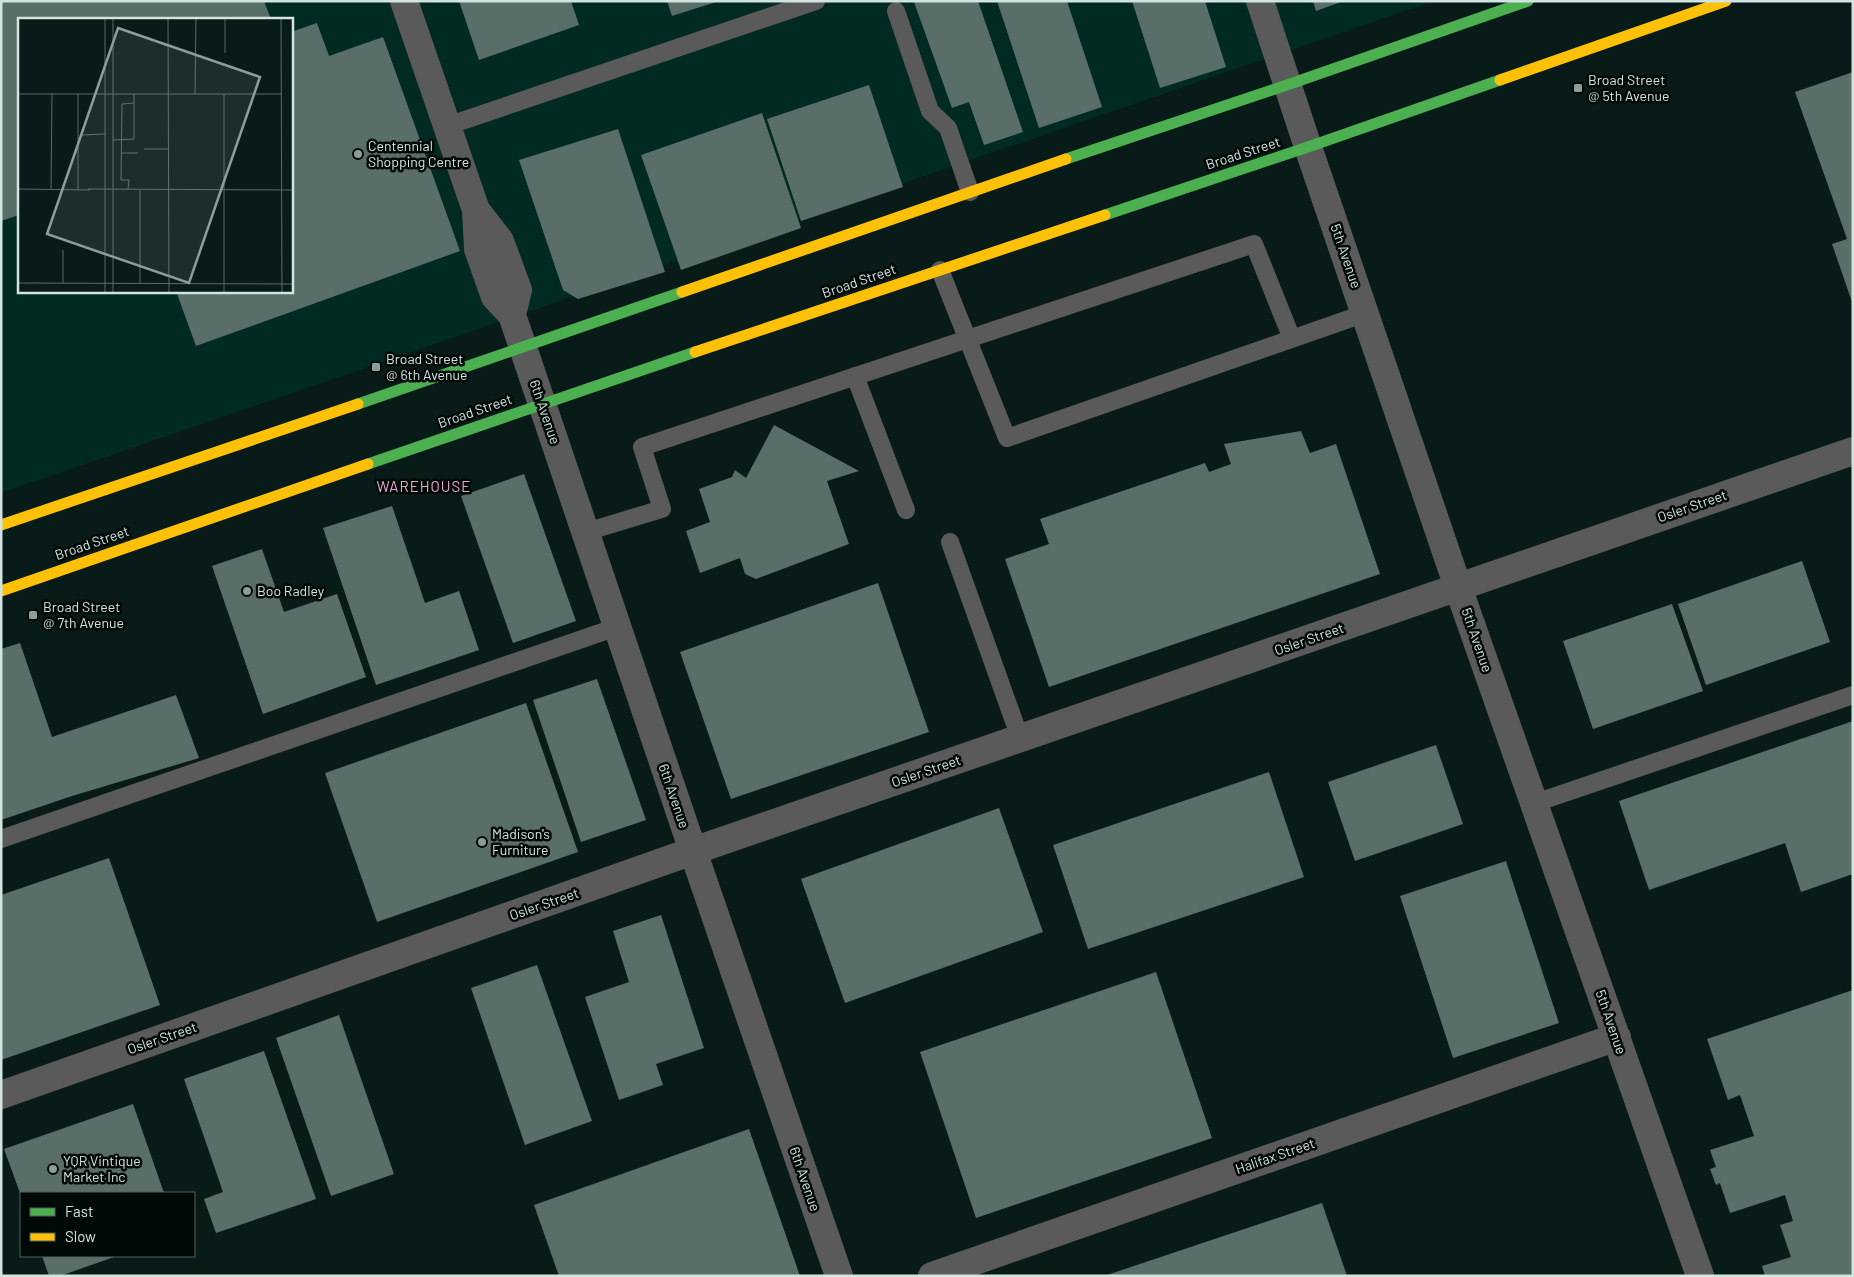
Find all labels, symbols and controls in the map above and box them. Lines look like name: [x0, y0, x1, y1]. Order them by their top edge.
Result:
inset map: [18, 18, 292, 292]
place label: Broad Street @ 5th Avenue: [1588, 71, 1670, 104]
marker: Broad Street @ 5th Avenue: [1572, 82, 1584, 94]
street label: Broad Street: [1203, 133, 1282, 173]
place label: Centennial Shopping Centre: [368, 137, 469, 170]
marker: Centennial Shopping Centre: [352, 148, 364, 160]
street label: 5th Avenue: [1328, 221, 1365, 290]
street label: Broad Street: [820, 260, 898, 301]
place label: Broad Street @ 6th Avenue: [386, 350, 468, 383]
marker: Broad Street @ 6th Avenue: [370, 361, 382, 373]
street label: 6th Avenue: [527, 377, 564, 446]
street label: Broad Street: [436, 390, 514, 431]
district label: WAREHOUSE: [377, 477, 471, 495]
street label: Osler Street: [1655, 486, 1729, 525]
street label: Broad Street: [53, 522, 131, 563]
place label: Boo Radley: [257, 582, 325, 599]
marker: Boo Radley: [241, 585, 253, 597]
place label: Broad Street @ 7th Avenue: [43, 598, 124, 631]
street label: 5th Avenue: [1459, 605, 1496, 674]
marker: Broad Street @ 7th Avenue: [27, 609, 39, 621]
street label: Osler Street: [1272, 619, 1346, 658]
street label: Osler Street: [889, 751, 963, 790]
street label: 6th Avenue: [656, 761, 693, 830]
place label: Madison's Furniture: [492, 825, 550, 858]
marker: Madison's Furniture: [476, 836, 488, 848]
street label: Osler Street: [507, 884, 581, 923]
street label: 5th Avenue: [1593, 987, 1630, 1056]
street label: Osler Street: [125, 1018, 199, 1057]
street label: Halifax Street: [1233, 1134, 1317, 1177]
street label: 6th Avenue: [787, 1144, 824, 1213]
place label: YQR Vintique Market Inc: [63, 1152, 141, 1185]
marker: YQR Vintique Market Inc: [47, 1163, 59, 1175]
legend: [20, 1192, 195, 1257]
text: Fast: [65, 1202, 93, 1220]
text: Slow: [65, 1227, 96, 1245]

